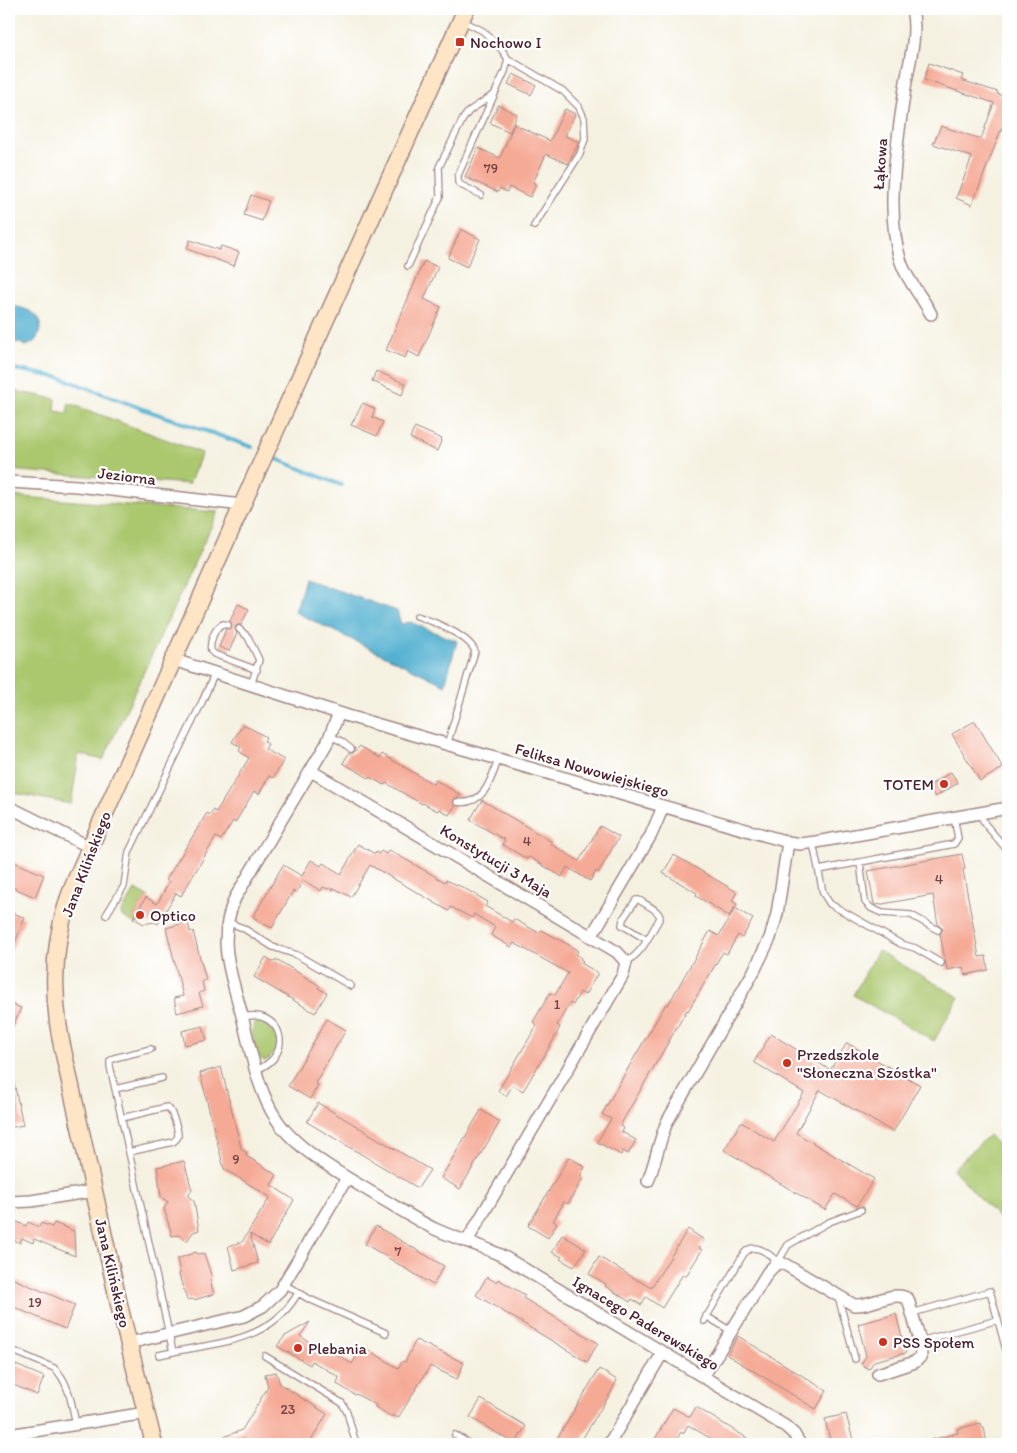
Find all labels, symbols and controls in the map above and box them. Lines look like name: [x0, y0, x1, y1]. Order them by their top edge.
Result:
place label: Nochowo I: [470, 33, 541, 52]
marker: Nochowo I: [454, 36, 466, 48]
street label: Łąkowa: [869, 137, 891, 190]
house number: 79: [484, 160, 498, 177]
street label: Jeziorna: [97, 463, 158, 489]
street label: Feliksa Nowowiejskiego: [513, 739, 671, 801]
place label: TOTEM: [883, 775, 934, 794]
marker: TOTEM: [938, 778, 950, 790]
street label: Jana Kilińskiego: [57, 808, 115, 920]
street label: Konstytucji 3 Maja: [437, 820, 555, 902]
house number: 4: [523, 833, 532, 850]
house number: 4: [935, 871, 944, 888]
place label: Optico: [150, 906, 196, 925]
marker: Optico: [134, 909, 146, 921]
house number: 1: [554, 996, 561, 1013]
place label: Przedszkole "Słoneczna Szóstka": [797, 1045, 937, 1082]
marker: Przedszkole "Słoneczna Szóstka": [781, 1057, 793, 1069]
house number: 9: [232, 1151, 240, 1168]
street label: Jana Kilińskiego: [91, 1216, 135, 1330]
house number: 7: [395, 1243, 402, 1260]
street label: Ignacego Paderewskiego: [569, 1272, 723, 1374]
house number: 19: [28, 1294, 42, 1311]
place label: PSS Społem: [893, 1333, 975, 1352]
marker: PSS Społem: [877, 1336, 889, 1348]
place label: Plebania: [308, 1339, 368, 1358]
marker: Plebania: [292, 1342, 304, 1354]
house number: 23: [281, 1401, 296, 1418]

